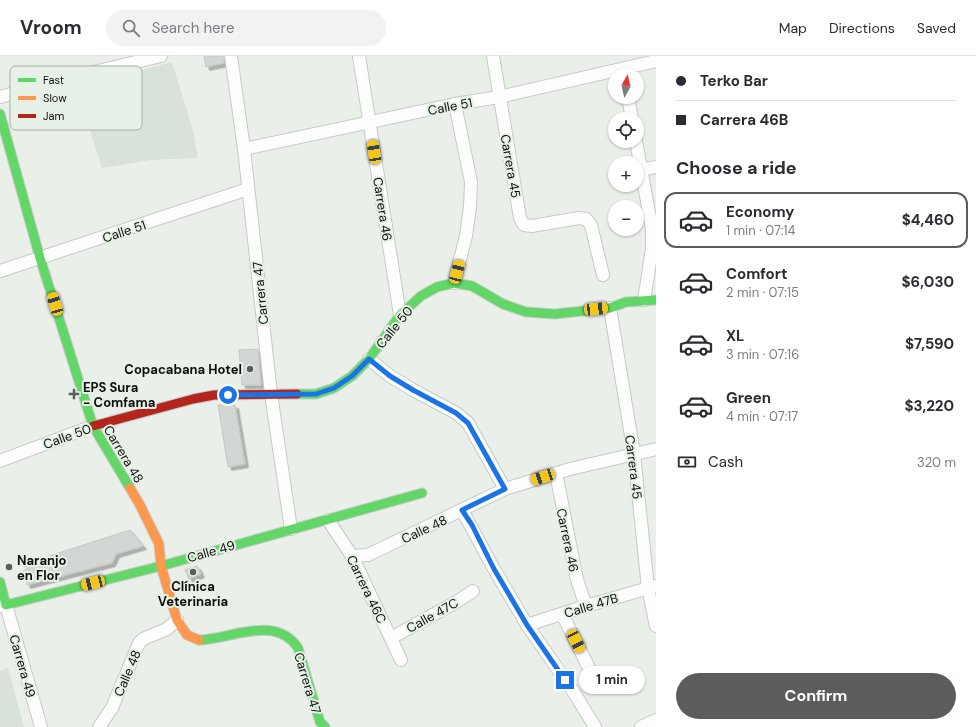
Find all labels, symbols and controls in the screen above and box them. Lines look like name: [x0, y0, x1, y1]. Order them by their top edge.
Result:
search box: [106, 10, 386, 46]
text: Vroom: [20, 15, 82, 40]
icon: search: [120, 17, 142, 39]
text: Search here: [152, 18, 234, 38]
text: Map: [779, 19, 807, 37]
text: Directions: [829, 19, 895, 37]
text: Saved: [917, 19, 956, 37]
legend: [10, 66, 142, 130]
north arrow: [608, 68, 644, 104]
map controls: [608, 68, 644, 236]
text: Terko Bar: [700, 71, 768, 91]
text: Fast: [43, 73, 64, 87]
text: Slow: [43, 91, 67, 105]
street label: Calle 51: [426, 94, 474, 119]
text: Jam: [43, 109, 64, 123]
text: Carrera 46B: [700, 110, 788, 130]
button: locate: [608, 112, 644, 148]
street label: Carrera 45: [497, 133, 524, 199]
car: [366, 139, 382, 165]
button: +: [608, 156, 644, 192]
text: Choose a ride: [676, 156, 797, 180]
street label: Carrera 46: [369, 176, 396, 242]
button: −: [608, 200, 644, 236]
icon: car: [678, 202, 714, 238]
text: Economy: [726, 202, 794, 222]
text: $4,460: [902, 210, 954, 230]
street label: Calle 51: [100, 216, 148, 247]
text: 1 min · 07:14: [726, 222, 795, 239]
car: [448, 259, 466, 285]
street label: Carrera 47: [249, 261, 272, 325]
icon: car: [678, 264, 714, 300]
text: Comfort: [726, 264, 787, 284]
text: $6,030: [902, 272, 954, 292]
text: 2 min · 07:15: [726, 284, 799, 301]
car: [46, 291, 64, 317]
car: [583, 302, 609, 316]
street label: Calle 50: [372, 303, 417, 352]
icon: car: [678, 326, 714, 362]
text: XL: [726, 326, 744, 346]
text: $7,590: [905, 334, 954, 354]
text: 3 min · 07:16: [726, 346, 799, 363]
place label: Copacabana Hotel: [124, 361, 242, 378]
marker: Copacabana Hotel: [245, 364, 255, 374]
place label: EPS Sura - Comfama: [83, 379, 155, 411]
route start: [219, 386, 237, 404]
marker: EPS Sura - Comfama: [68, 388, 80, 400]
icon: car: [678, 388, 714, 424]
text: Green: [726, 388, 771, 408]
text: $3,220: [904, 396, 954, 416]
text: 4 min · 07:17: [726, 408, 798, 425]
street label: Calle 50: [41, 420, 94, 453]
street label: Carrera 48: [100, 422, 147, 486]
street label: Carrera 45: [621, 434, 646, 500]
icon: cash: [676, 451, 698, 473]
text: Cash: [708, 452, 743, 472]
text: 320 m: [917, 454, 956, 471]
car: [530, 468, 556, 486]
street label: Carrera 46: [552, 507, 583, 573]
street label: Calle 48: [398, 511, 450, 547]
street label: Calle 49: [185, 537, 237, 566]
place label: Naranjo en Flor: [17, 552, 67, 584]
street label: Carrera 46C: [343, 552, 390, 626]
marker: Naranjo en Flor: [4, 562, 14, 572]
marker: Clínica Veterinaria: [188, 567, 198, 577]
car: [80, 574, 106, 592]
place label: Clínica Veterinaria: [158, 578, 228, 610]
street label: Calle 47B: [562, 589, 620, 622]
street label: Calle 47C: [403, 594, 461, 637]
car: [565, 628, 587, 654]
street label: Carrera 49: [5, 633, 40, 700]
street label: Calle 48: [110, 647, 145, 699]
street label: Carrera 47: [290, 650, 325, 716]
callout: 1 min: [579, 666, 645, 694]
route end: [556, 671, 574, 689]
text: 1 min: [596, 671, 628, 688]
button: Confirm: [676, 673, 956, 719]

